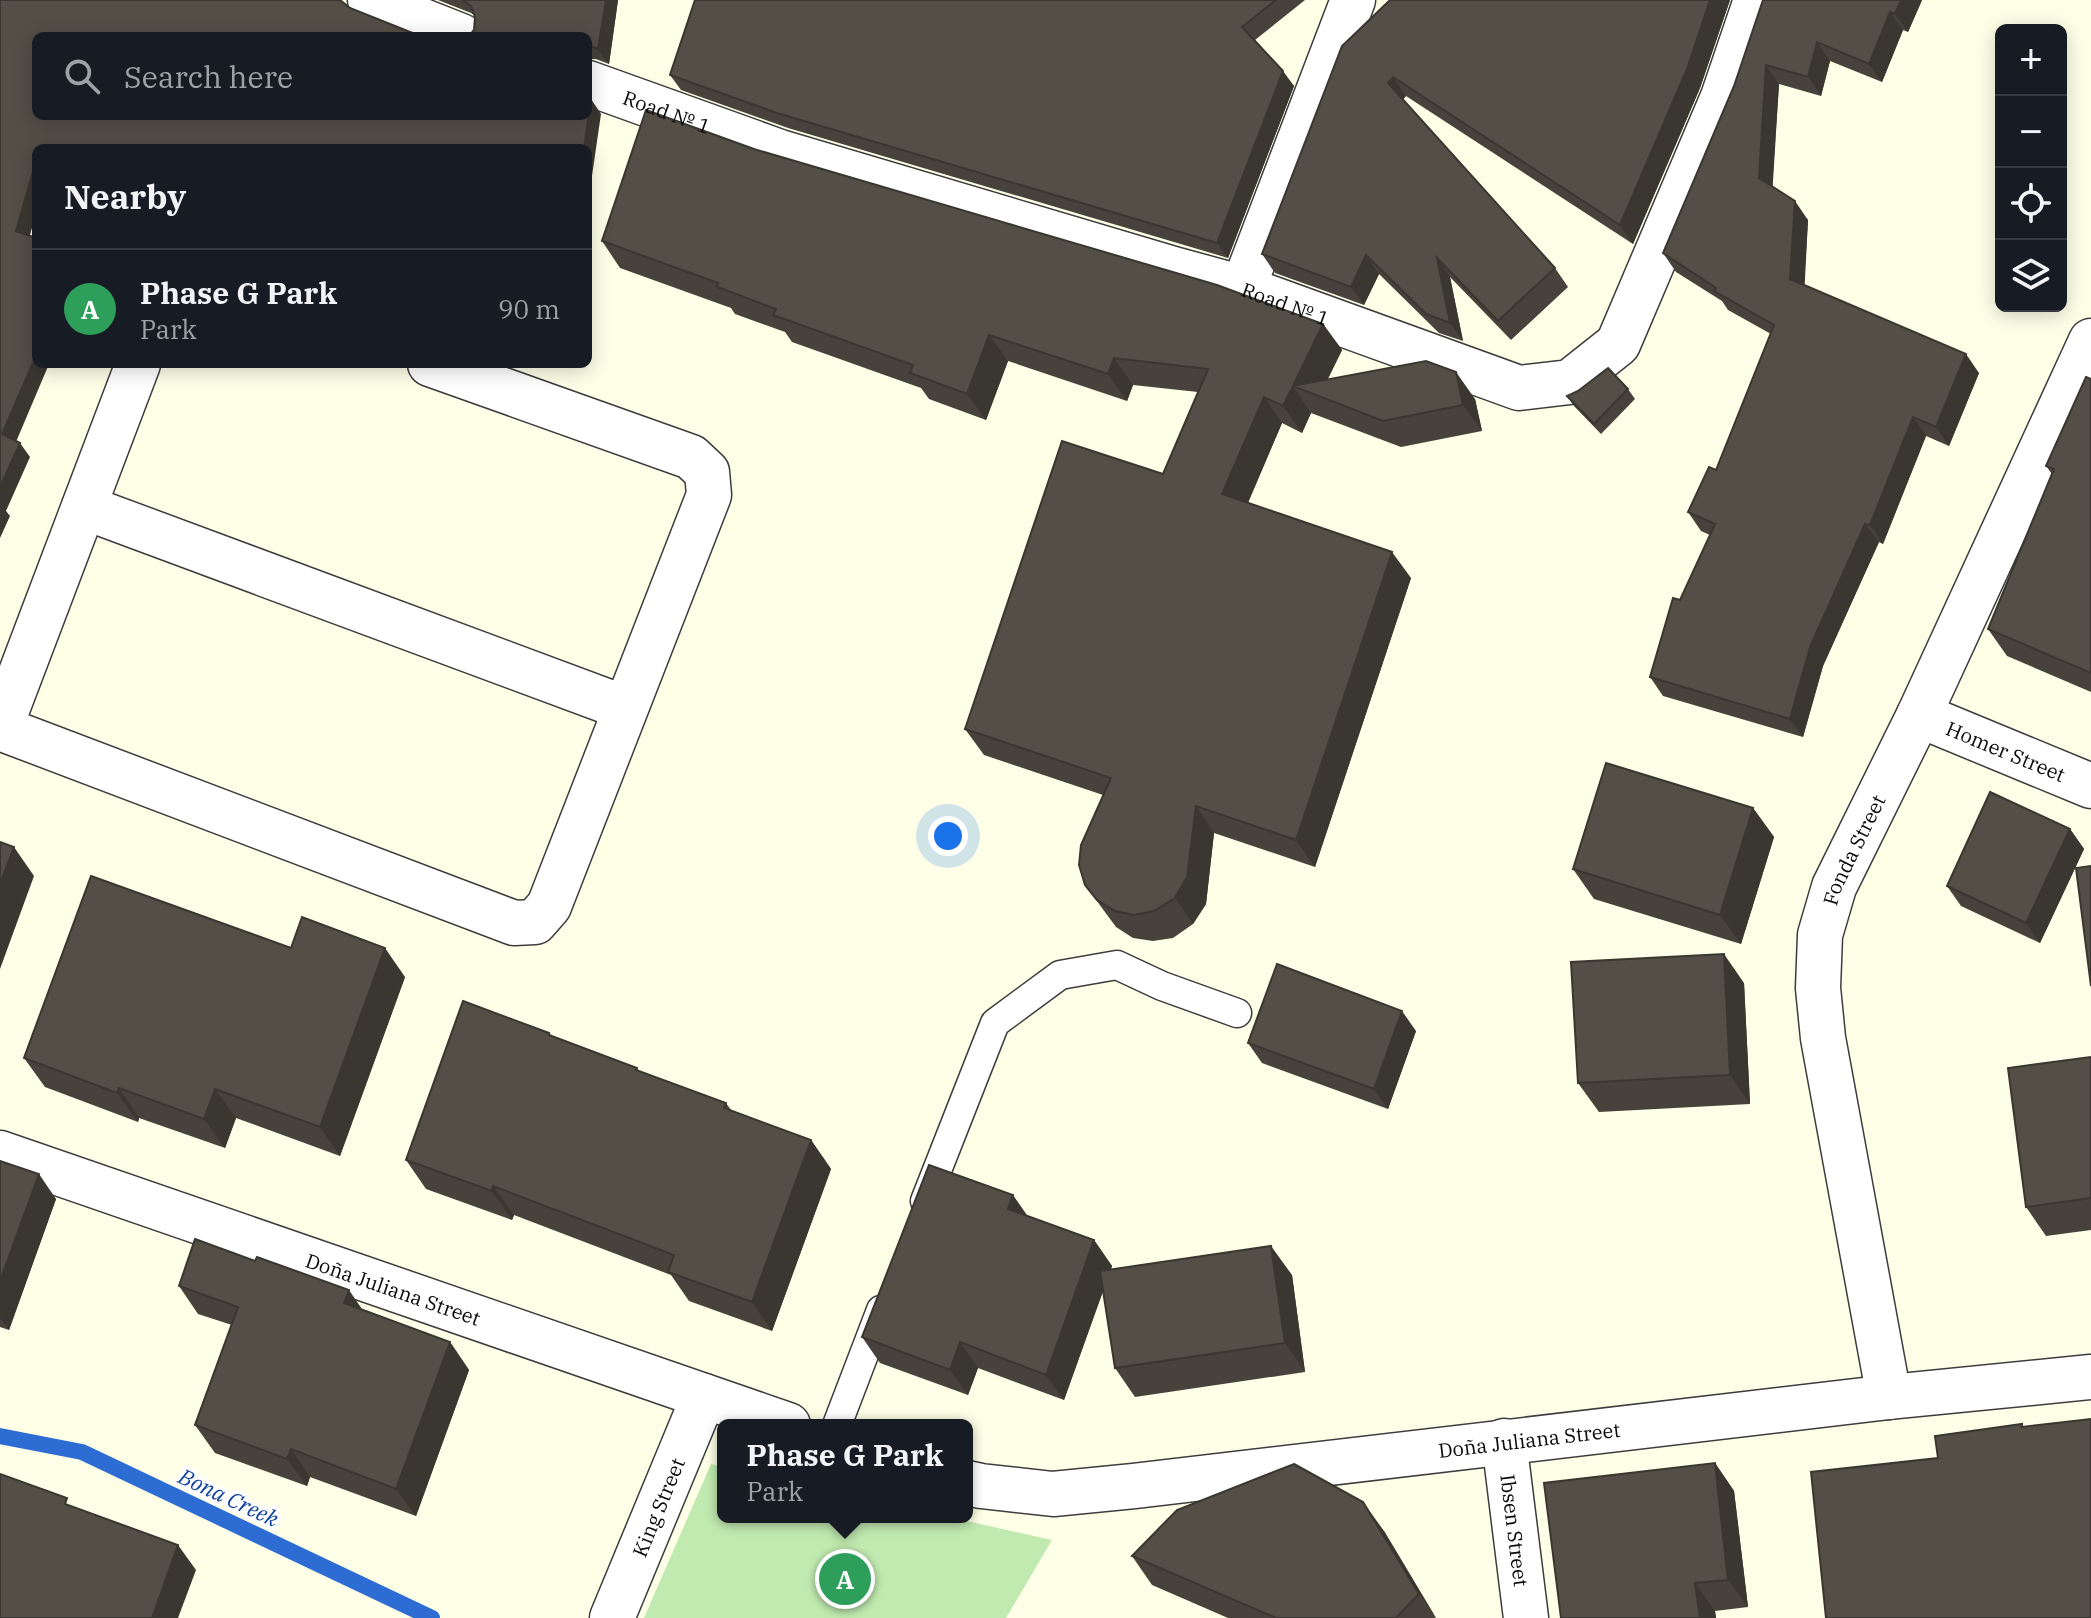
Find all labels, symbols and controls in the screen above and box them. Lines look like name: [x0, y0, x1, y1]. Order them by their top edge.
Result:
map controls: [1995, 24, 2067, 312]
button: +: [1995, 24, 2067, 96]
search box: [32, 32, 592, 120]
icon: search: [60, 54, 104, 98]
text: Search here: [124, 57, 293, 96]
street label: Road № 1: [619, 83, 715, 140]
button: −: [1995, 96, 2067, 168]
button: locate: [1995, 168, 2067, 240]
text: Nearby: [64, 174, 186, 218]
button: layers: [1995, 240, 2067, 312]
text: Phase G Park: [140, 273, 337, 312]
street label: Road № 1: [1238, 275, 1333, 332]
text: A: [81, 292, 99, 326]
text: 90 m: [498, 292, 560, 326]
text: Park: [140, 312, 197, 346]
street label: Homer Street: [1942, 714, 2070, 787]
street label: Fonda Street: [1816, 790, 1891, 908]
your location: [928, 816, 968, 856]
street label: Doña Juliana Street: [302, 1246, 484, 1331]
street label: Doña Juliana Street: [1437, 1415, 1622, 1464]
popup: [717, 1419, 973, 1523]
text: Phase G Park: [746, 1435, 944, 1474]
street label: King Street: [625, 1453, 691, 1561]
water label: Bona Creek: [173, 1461, 284, 1533]
street label: Ibsen Street: [1495, 1473, 1535, 1588]
text: Park: [746, 1474, 803, 1508]
pin: A: [819, 1549, 871, 1609]

